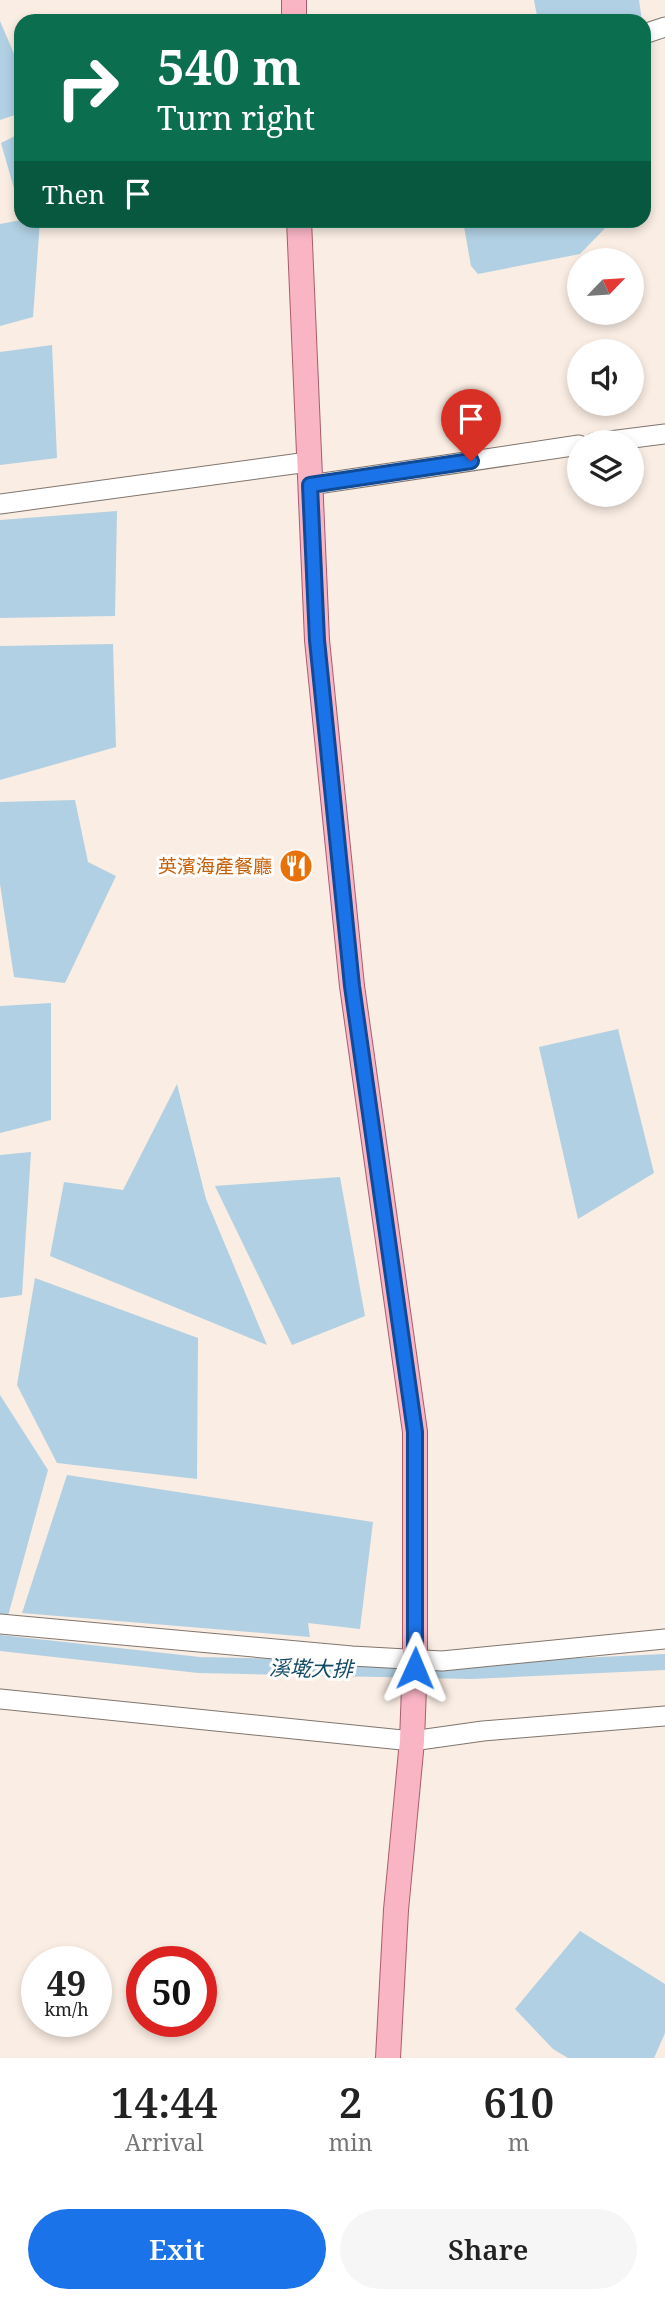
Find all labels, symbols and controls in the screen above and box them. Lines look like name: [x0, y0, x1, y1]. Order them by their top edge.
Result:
text: 540 m: [157, 33, 301, 99]
icon: right: [42, 42, 133, 133]
text: Turn right: [157, 96, 315, 139]
icon: arrive: [119, 175, 157, 213]
text: Then: [42, 176, 105, 212]
north arrow: [567, 248, 644, 326]
map controls: [567, 248, 644, 507]
button: sound: [567, 339, 644, 416]
pin: [441, 389, 501, 461]
icon: arrive: [452, 400, 490, 438]
button: layers: [567, 430, 644, 507]
restaurant icon: 英濱海產餐廳: [277, 847, 315, 885]
place label: 英濱海產餐廳: [158, 853, 272, 879]
position arrow: [378, 1631, 452, 1705]
water label: 溪墘大排: [269, 1653, 356, 1683]
speed limit sign: 50: [126, 1946, 217, 2037]
text: 49: [47, 1959, 86, 2006]
text: km/h: [44, 1997, 89, 2021]
text: 14:44: [111, 2073, 218, 2130]
text: 2: [339, 2073, 362, 2130]
text: 610: [483, 2073, 554, 2130]
text: Arrival: [125, 2126, 204, 2158]
text: min: [329, 2126, 373, 2158]
text: m: [508, 2126, 530, 2158]
button: Exit: [28, 2209, 326, 2289]
button: Share: [340, 2209, 637, 2289]

